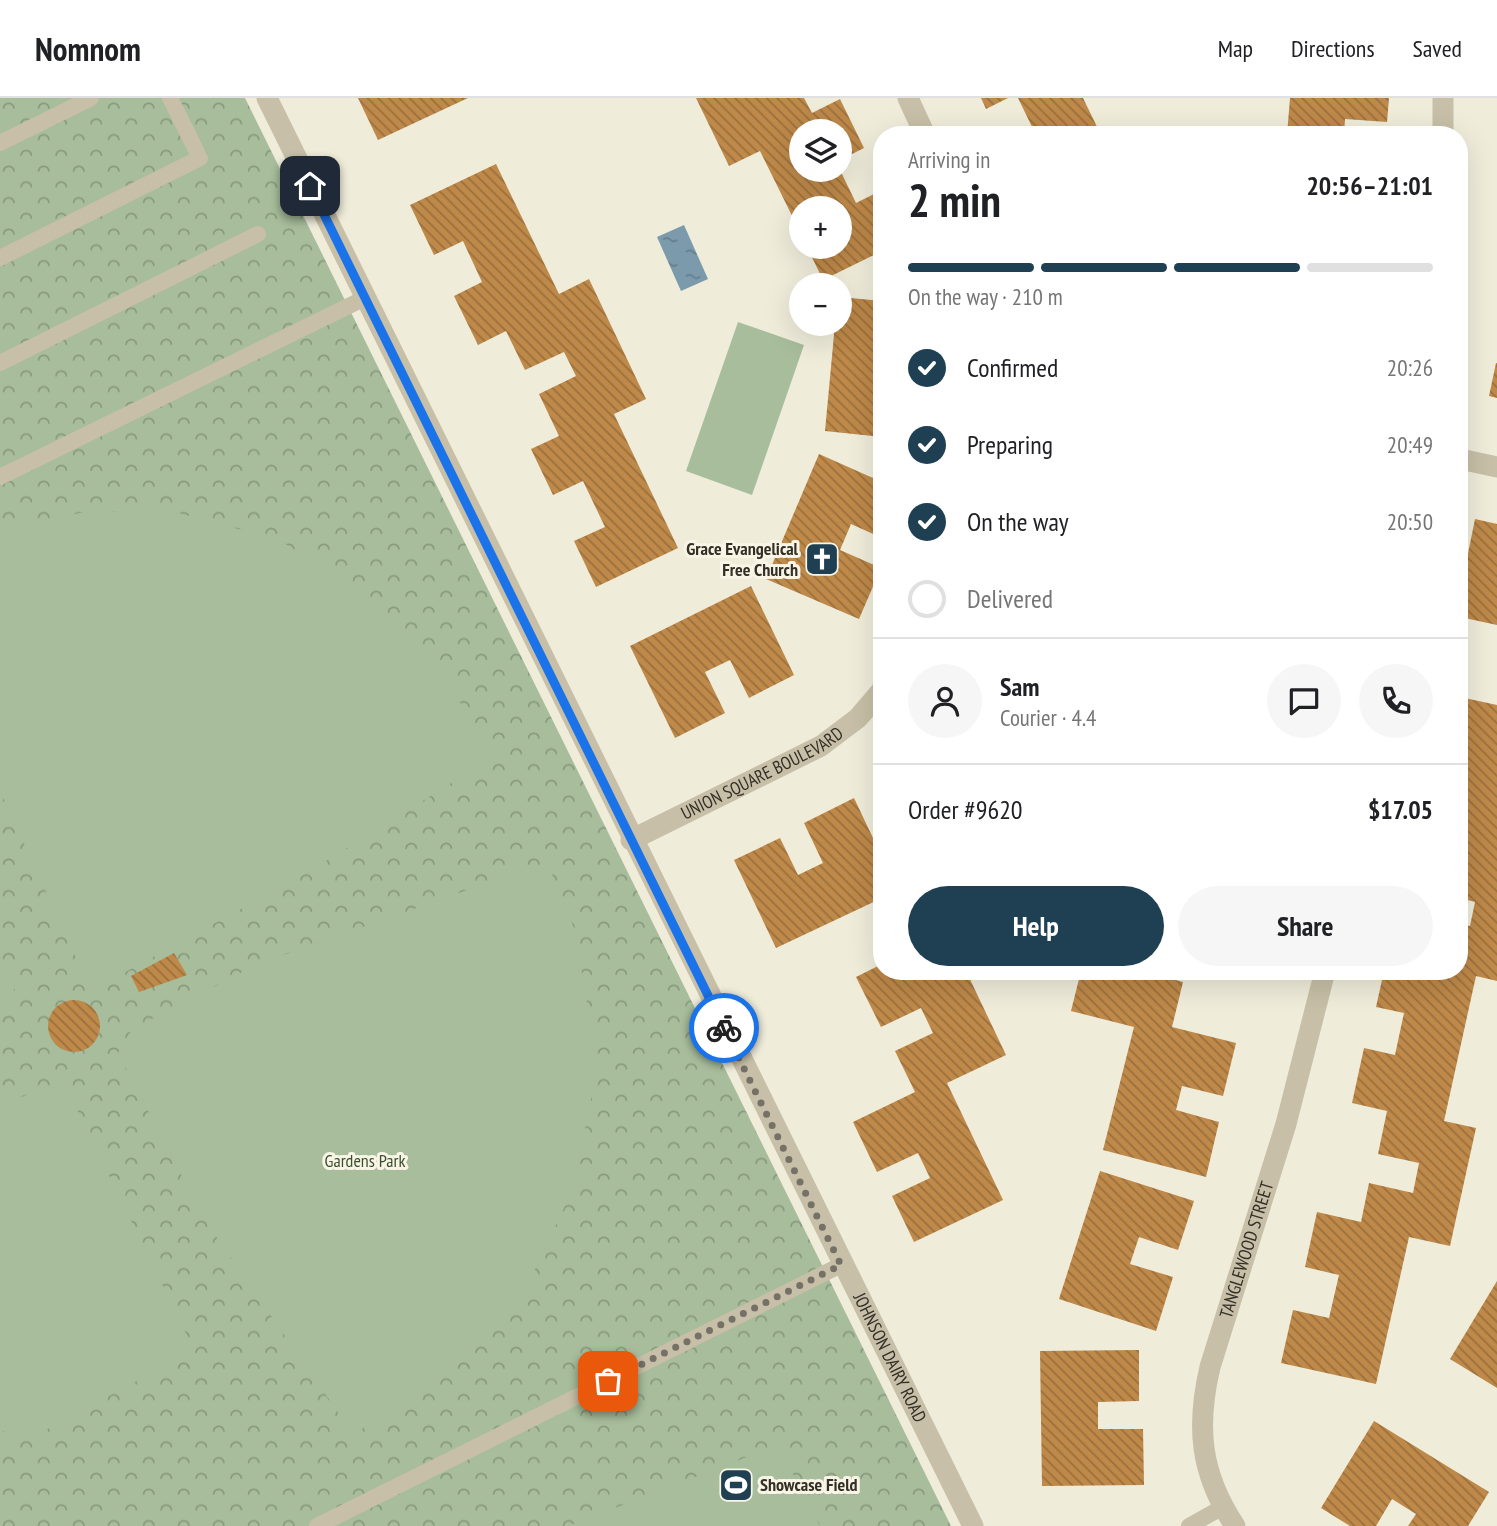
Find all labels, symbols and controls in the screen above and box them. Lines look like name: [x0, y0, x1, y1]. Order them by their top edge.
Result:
text: Nomnom: [35, 27, 141, 70]
text: Map: [1218, 33, 1253, 64]
text: Directions: [1291, 33, 1375, 64]
text: Saved: [1413, 33, 1462, 64]
map controls: [789, 119, 852, 336]
button: layers: [789, 119, 852, 182]
text: Arriving in: [908, 145, 990, 174]
pin: [280, 156, 340, 216]
icon: home: [291, 167, 329, 205]
text: 20:56–21:01: [1306, 169, 1433, 202]
text: 2 min: [908, 170, 1001, 230]
button: +: [789, 196, 852, 259]
button: −: [789, 273, 852, 336]
text: On the way · 210 m: [908, 282, 1063, 311]
icon: check: [908, 349, 946, 387]
text: Confirmed: [967, 351, 1058, 384]
text: 20:26: [1387, 353, 1433, 382]
icon: check: [908, 426, 946, 464]
text: Preparing: [967, 428, 1053, 461]
text: 20:49: [1387, 430, 1433, 459]
icon: check: [908, 503, 946, 541]
text: On the way: [967, 505, 1069, 538]
text: 20:50: [1387, 507, 1433, 536]
place label: Grace Evangelical Free Church: [686, 537, 799, 581]
church icon: Grace Evangelical Free Church: [803, 540, 841, 578]
text: Delivered: [967, 582, 1053, 615]
button: person: [908, 664, 982, 738]
button: chat: [1267, 664, 1341, 738]
button: phone: [1359, 664, 1433, 738]
text: Sam: [1000, 670, 1039, 703]
text: Courier · 4.4: [1000, 703, 1096, 732]
street label: UNION SQUARE BOULEVARD: [677, 721, 847, 825]
text: Order #9620: [908, 793, 1023, 826]
text: $17.05: [1368, 793, 1433, 826]
button: Help: [908, 886, 1164, 966]
button: Share: [1178, 886, 1433, 966]
courier: [689, 993, 759, 1063]
icon: bike: [705, 1009, 743, 1047]
park label: Gardens Park: [325, 1149, 405, 1172]
street label: TANGLEWOOD STREET: [1214, 1178, 1278, 1321]
street label: JOHNSON DAIRY ROAD: [848, 1288, 932, 1426]
pin: [578, 1351, 638, 1411]
icon: bag: [589, 1362, 627, 1400]
sports icon: Showcase Field: [717, 1466, 755, 1504]
place label: Showcase Field: [760, 1473, 858, 1496]

